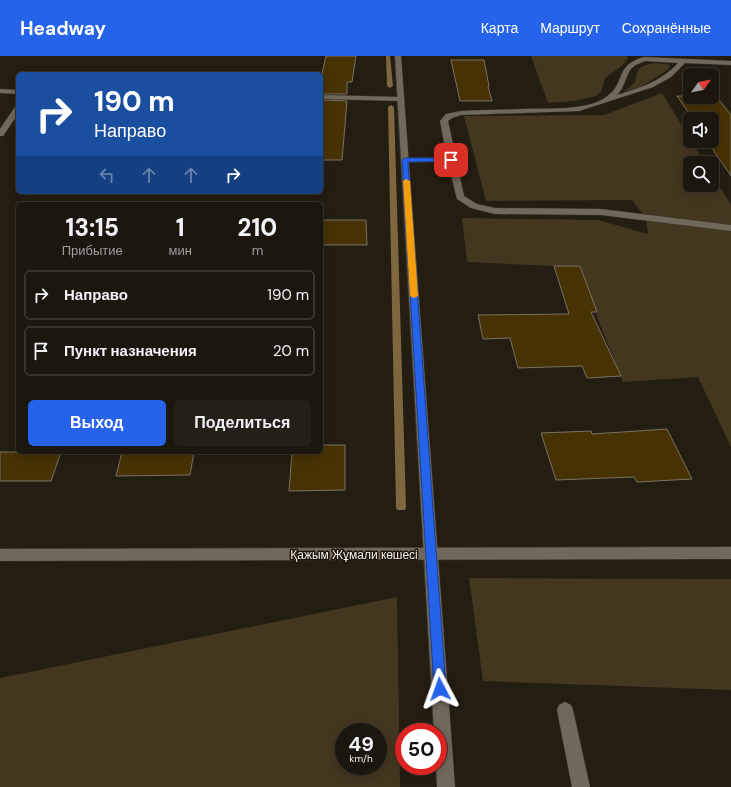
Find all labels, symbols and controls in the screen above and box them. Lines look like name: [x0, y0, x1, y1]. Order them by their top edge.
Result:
text: Headway: [20, 16, 106, 41]
text: Карта: [481, 19, 518, 37]
text: Маршрут: [540, 19, 600, 37]
text: Сохранённые: [622, 19, 711, 37]
north arrow: [683, 68, 719, 104]
map controls: [683, 68, 719, 192]
text: 190 m: [94, 83, 175, 120]
icon: right: [28, 88, 80, 140]
button: sound: [683, 112, 719, 148]
text: Направо: [94, 119, 166, 143]
pin: [434, 143, 468, 177]
icon: arrive: [440, 149, 462, 171]
button: search: [683, 156, 719, 192]
icon: left: [96, 164, 118, 186]
icon: ahead: [138, 164, 160, 186]
icon: ahead: [180, 164, 202, 186]
icon: right: [222, 164, 244, 186]
text: 13:15: [66, 212, 119, 243]
text: 1: [176, 212, 185, 243]
text: 210: [238, 212, 277, 243]
text: Прибытие: [62, 242, 123, 259]
text: мин: [168, 242, 192, 259]
text: m: [252, 242, 263, 259]
icon: right: [30, 284, 52, 306]
text: Направо: [64, 285, 128, 305]
text: 190 m: [267, 285, 309, 305]
icon: arrive: [30, 340, 52, 362]
text: Пункт назначения: [64, 341, 197, 361]
text: 20 m: [273, 341, 309, 361]
button: Выход: [28, 400, 166, 446]
button: Поделиться: [174, 400, 311, 446]
street label: Қажым Жұмали көшесі: [290, 547, 418, 563]
position arrow: [419, 668, 461, 710]
speed limit sign: 50: [395, 723, 447, 775]
text: 49: [348, 731, 374, 757]
text: km/h: [349, 752, 373, 765]

